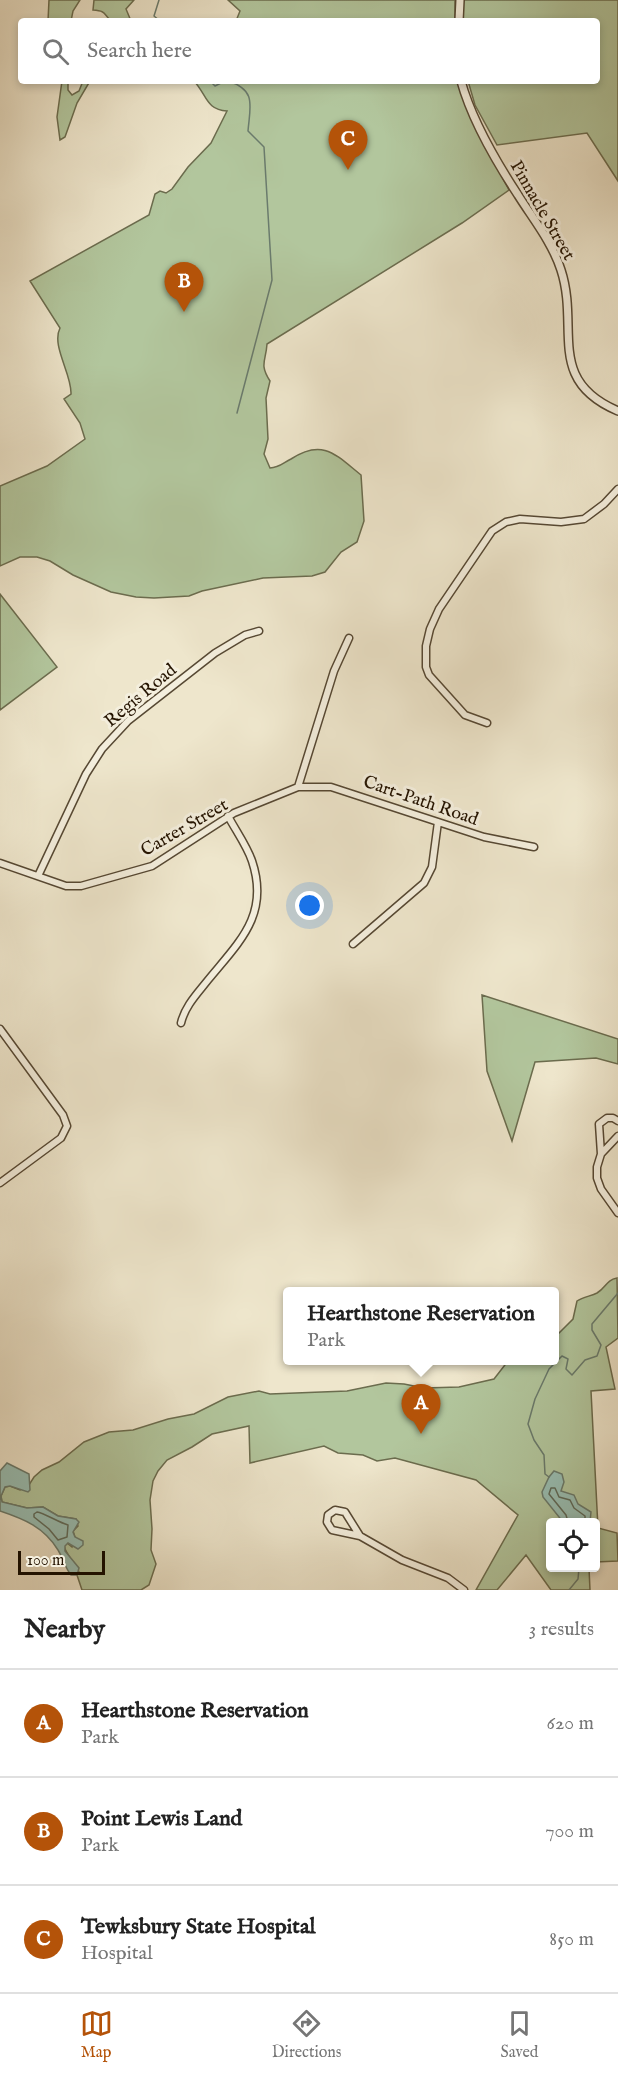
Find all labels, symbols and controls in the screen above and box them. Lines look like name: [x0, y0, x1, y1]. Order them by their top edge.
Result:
search box: [18, 18, 600, 84]
icon: search: [39, 35, 72, 68]
text: Search here: [87, 37, 192, 65]
pin: C: [328, 120, 368, 170]
street label: Pinnacle Street: [504, 157, 580, 265]
pin: B: [164, 262, 204, 312]
street label: Regis Road: [100, 659, 182, 733]
street label: Cart-Path Road: [360, 771, 481, 832]
street label: Carter Street: [137, 794, 232, 862]
your location: [295, 891, 324, 920]
popup: [283, 1287, 559, 1365]
text: Hearthstone Reservation: [307, 1300, 535, 1328]
text: Park: [307, 1328, 345, 1353]
pin: A: [402, 1384, 440, 1434]
map controls: [546, 1518, 600, 1572]
button: locate: [546, 1518, 600, 1572]
scale bar: [18, 1548, 105, 1576]
text: 100 m: [27, 1551, 64, 1571]
text: Nearby: [24, 1613, 105, 1646]
text: 3 results: [529, 1617, 594, 1642]
text: Hearthstone Reservation: [81, 1697, 309, 1725]
text: A: [37, 1711, 50, 1736]
text: 620 m: [547, 1711, 594, 1736]
text: Park: [81, 1725, 119, 1750]
text: Point Lewis Land: [81, 1805, 242, 1833]
text: B: [37, 1819, 50, 1844]
text: 700 m: [545, 1819, 594, 1844]
text: Park: [81, 1833, 119, 1858]
text: Tewksbury State Hospital: [81, 1913, 315, 1941]
text: C: [36, 1927, 51, 1952]
text: 850 m: [549, 1927, 594, 1952]
text: Hospital: [81, 1941, 153, 1966]
tab: Map: [80, 2007, 113, 2063]
tab: Directions: [272, 2007, 341, 2063]
tab: Saved: [501, 2007, 538, 2063]

